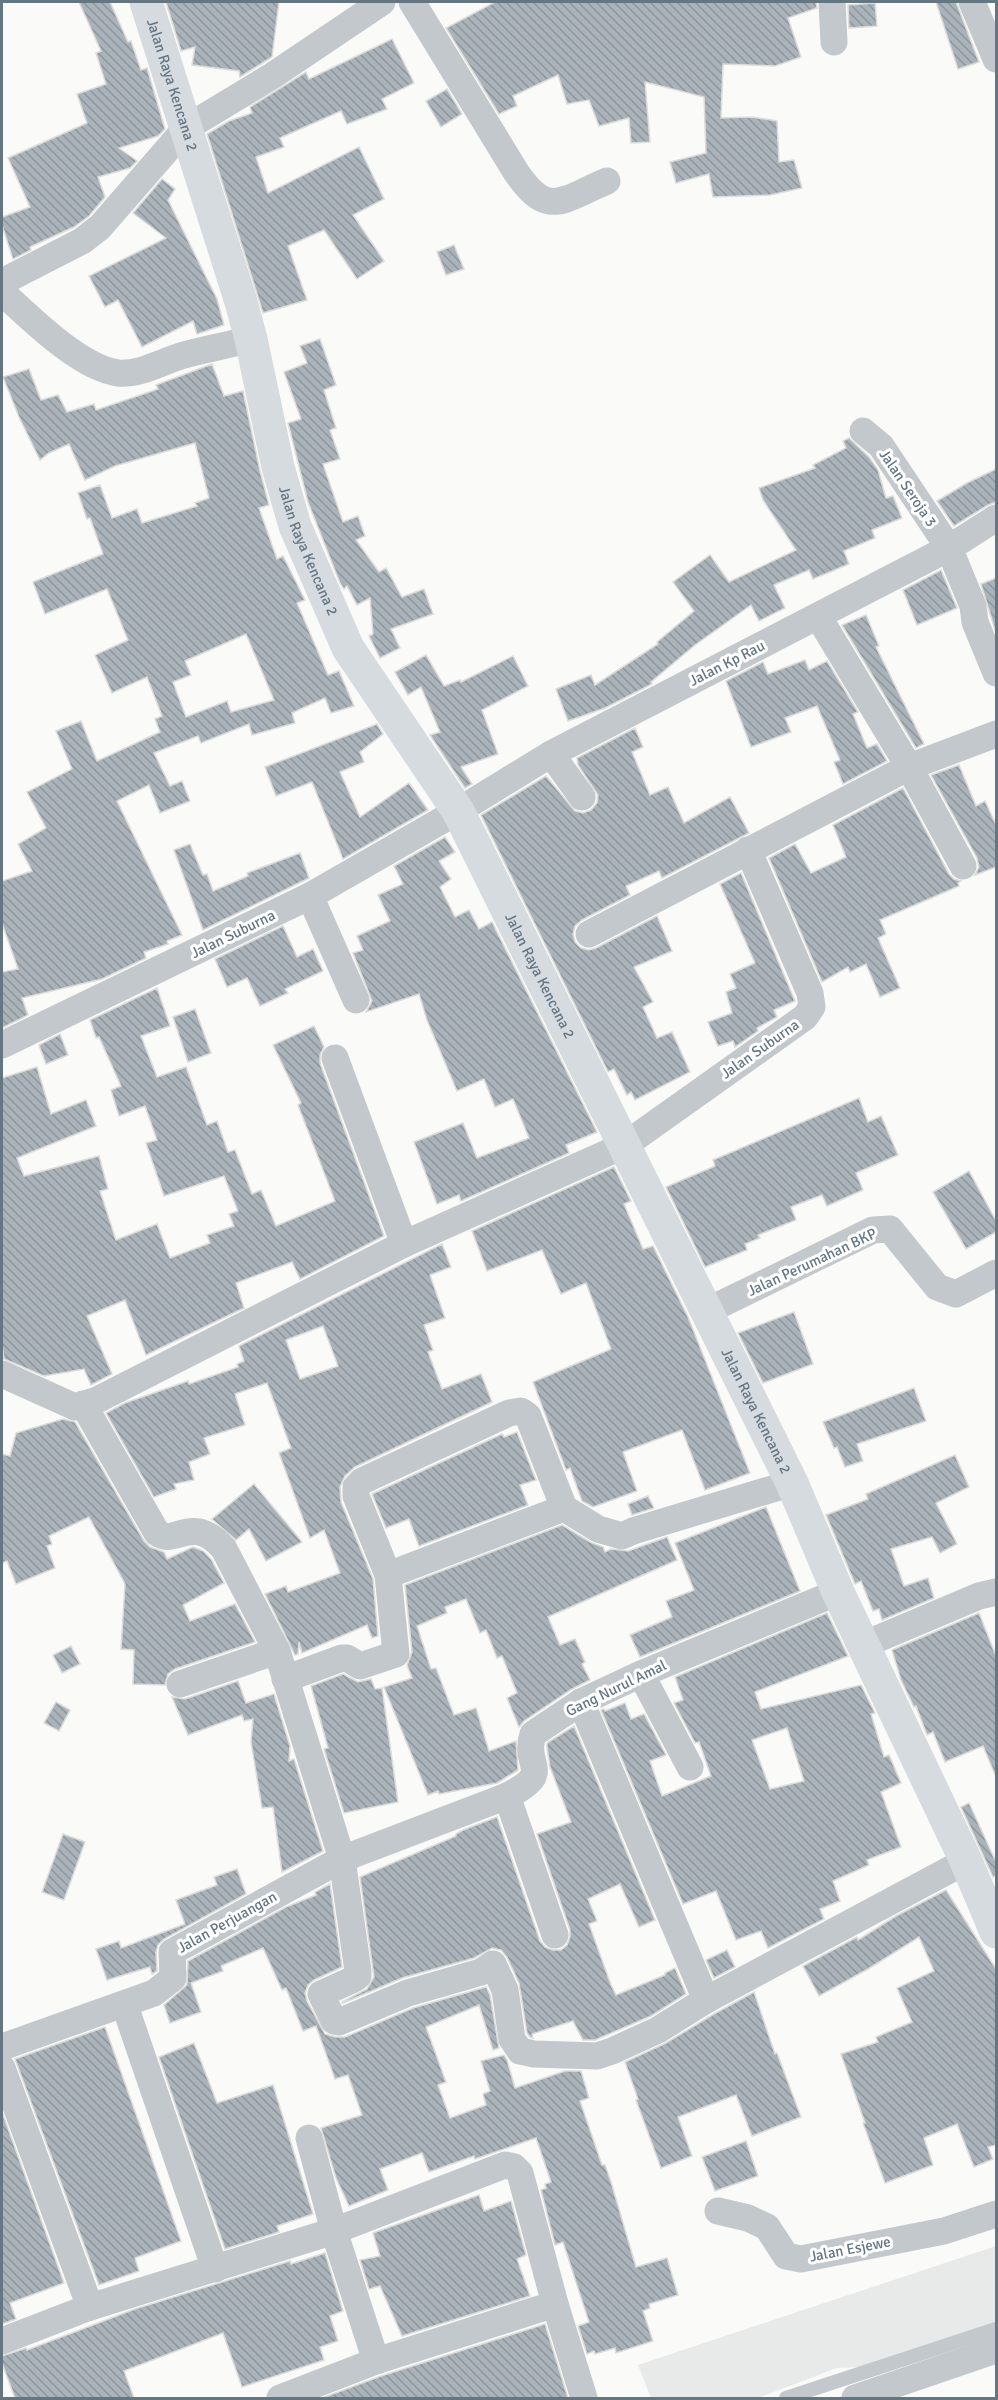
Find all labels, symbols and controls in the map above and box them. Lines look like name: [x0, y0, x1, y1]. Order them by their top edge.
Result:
street label: Jalan Raya Kencana 2: [143, 16, 202, 153]
street label: Jalan Seroja 3: [876, 446, 940, 530]
street label: Jalan Raya Kencana 2: [275, 484, 342, 618]
street label: Jalan Kp Rau: [686, 636, 768, 690]
street label: Jalan Suburna: [188, 906, 278, 962]
street label: Jalan Raya Kencana 2: [501, 910, 579, 1042]
street label: Jalan Suburna: [717, 1015, 803, 1083]
street label: Jalan Perumahan BKP: [745, 1224, 879, 1300]
street label: Jalan Raya Kencana 2: [718, 1345, 795, 1477]
street label: Gang Nurul Amal: [563, 1656, 669, 1720]
street label: Jalan Perjuangan: [174, 1887, 280, 1957]
street label: Jalan Esjewe: [808, 2232, 892, 2266]

